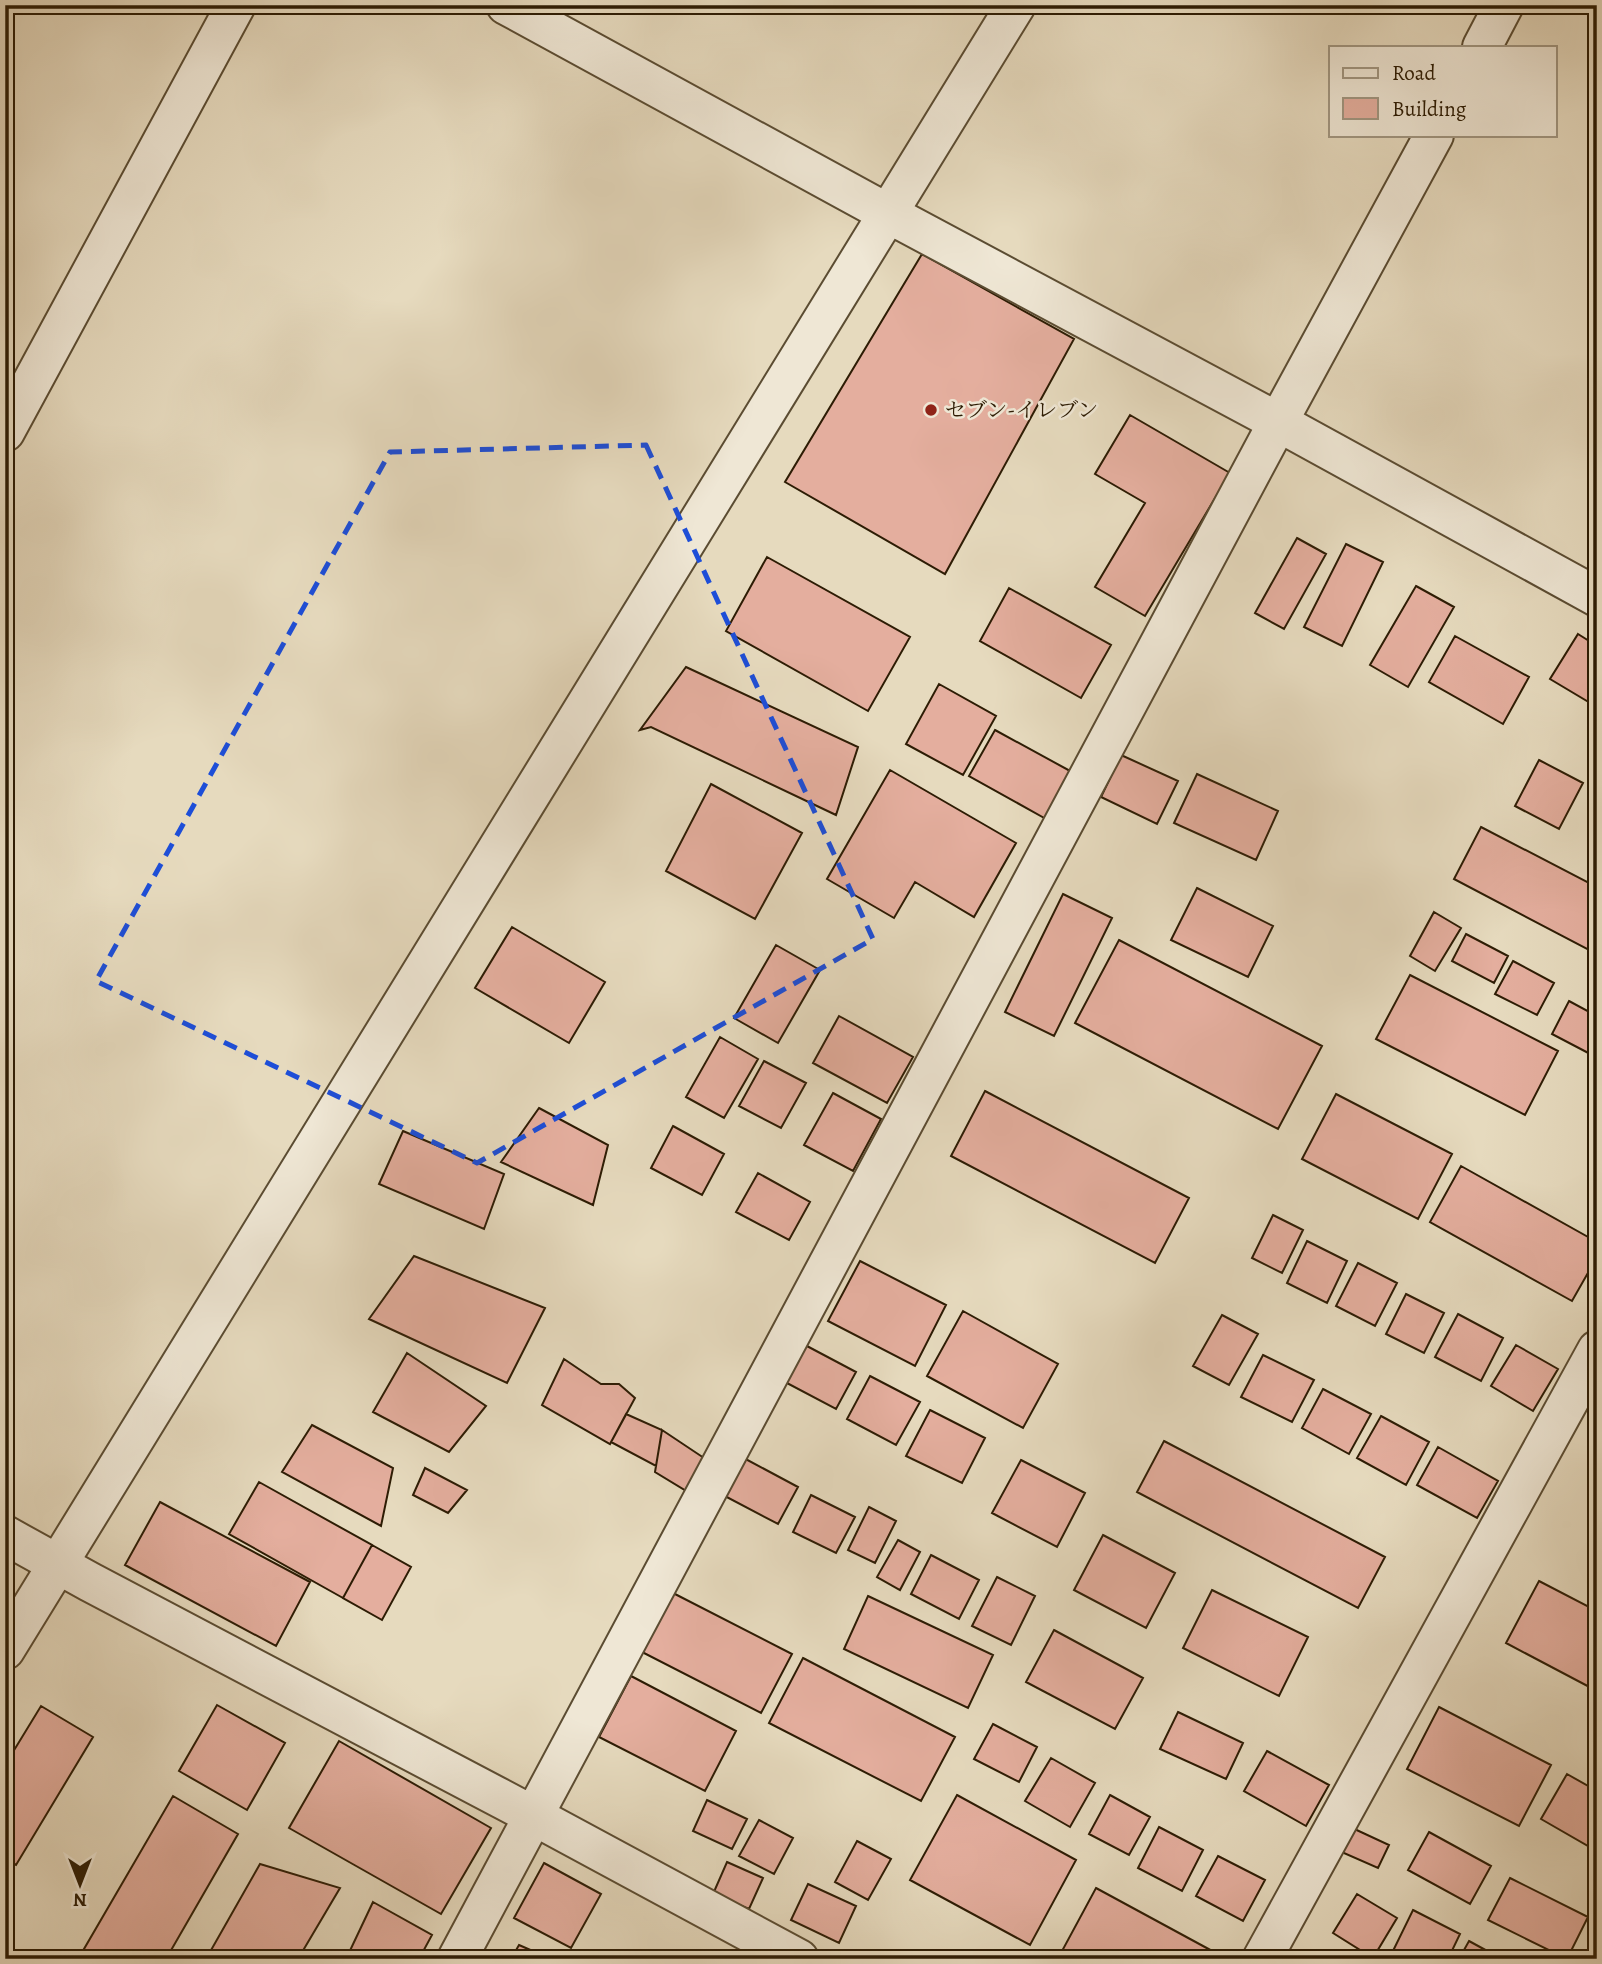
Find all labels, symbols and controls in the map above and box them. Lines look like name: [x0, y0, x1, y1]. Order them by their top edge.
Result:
legend: [1329, 46, 1556, 136]
text: Road: [1392, 59, 1436, 87]
text: Building: [1392, 95, 1467, 123]
place label: セブン-イレブン: [945, 396, 1098, 424]
marker: セブン-イレブン: [923, 402, 939, 418]
north arrow: [46, 1848, 116, 1918]
text: N: [73, 1887, 87, 1913]

